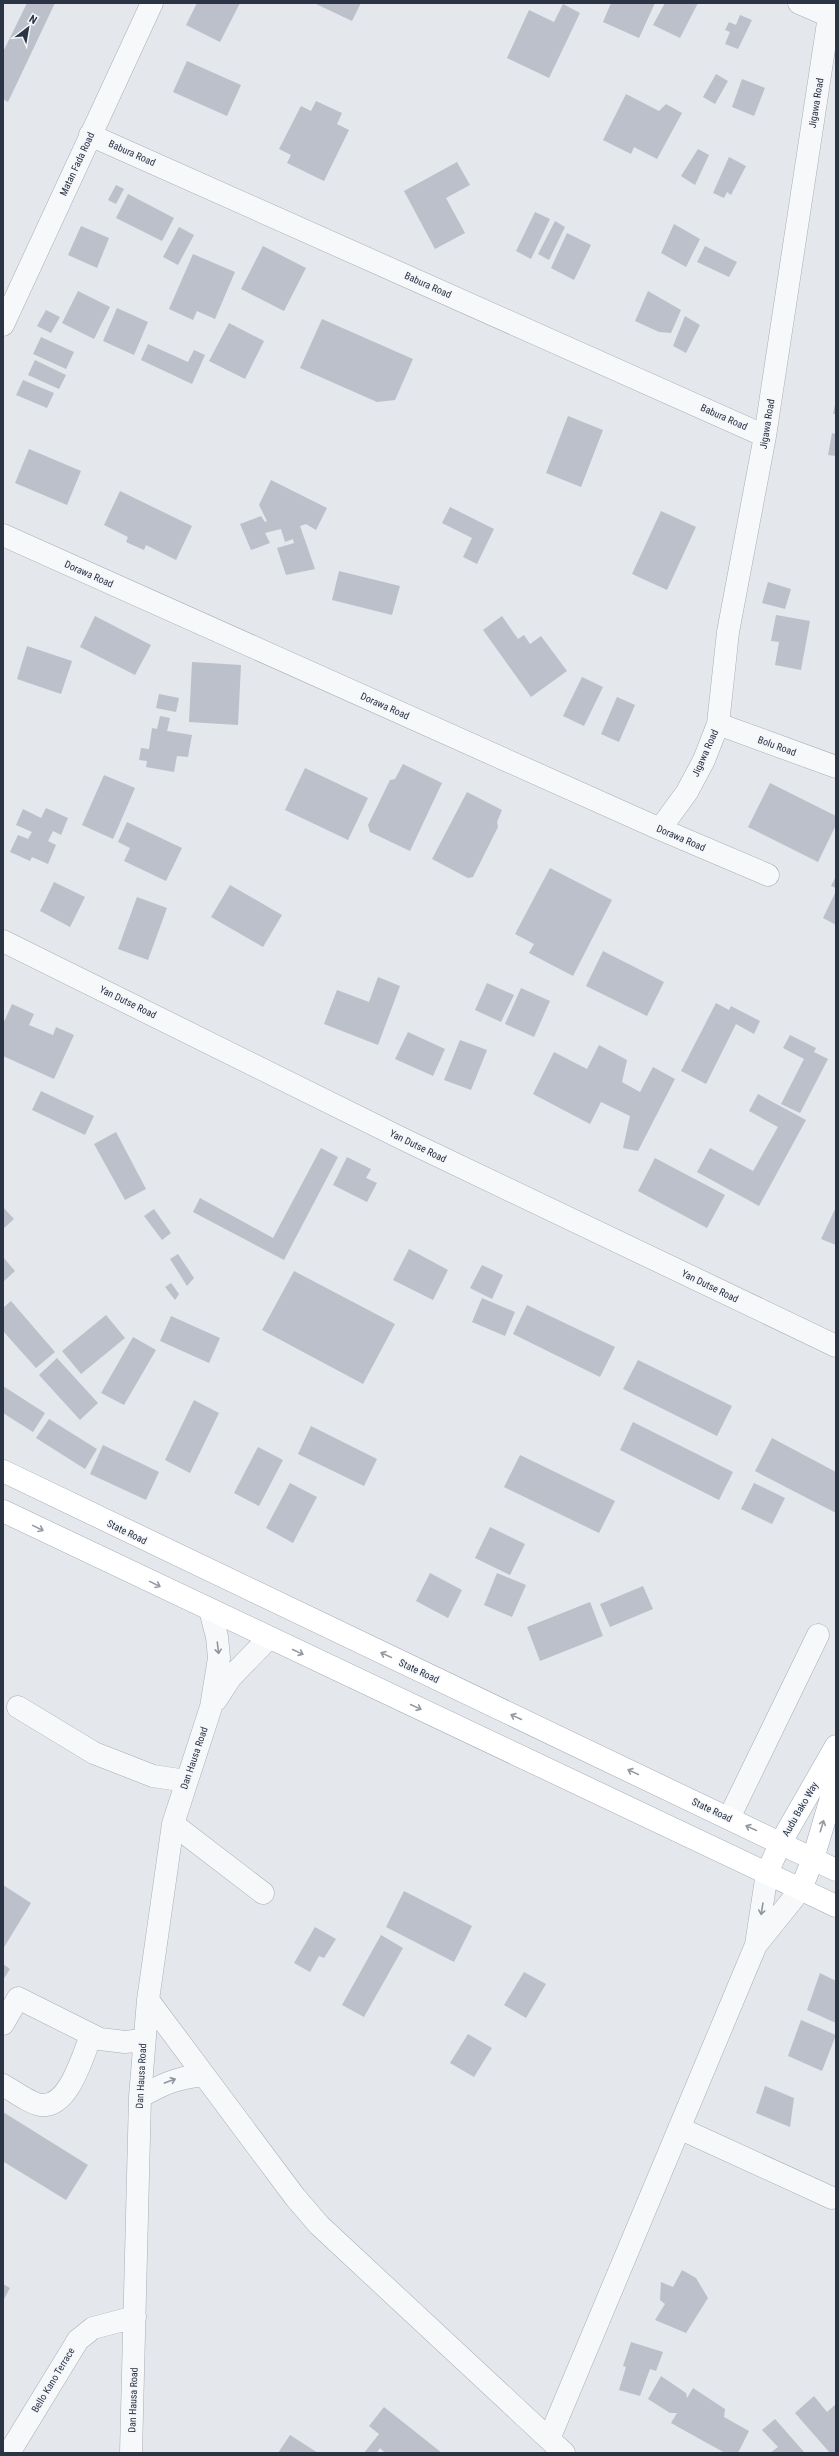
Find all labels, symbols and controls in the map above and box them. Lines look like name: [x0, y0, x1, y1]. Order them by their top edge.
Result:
north arrow: [8, 8, 48, 48]
text: N: [27, 13, 39, 27]
street label: Jigawa Road: [807, 77, 825, 129]
street label: Matan Fada Road: [57, 130, 97, 197]
street label: Babura Road: [107, 138, 157, 168]
street label: Babura Road: [403, 270, 453, 300]
street label: Jigawa Road: [758, 398, 776, 450]
street label: Babura Road: [699, 402, 749, 432]
street label: Dorawa Road: [63, 558, 115, 590]
street label: Dorawa Road: [359, 690, 411, 722]
street label: Jigawa Road: [690, 728, 720, 778]
street label: Bolu Road: [756, 734, 798, 758]
street label: Dorawa Road: [655, 823, 707, 853]
street label: Yan Dutse Road: [98, 983, 158, 1021]
street label: Yan Dutse Road: [388, 1127, 448, 1165]
street label: Yan Dutse Road: [680, 1267, 740, 1305]
street label: State Road: [105, 1518, 149, 1546]
one-way arrow: [32, 1525, 44, 1532]
one-way arrow: [149, 1581, 161, 1588]
one-way arrow: [214, 1641, 222, 1654]
one-way arrow: [292, 1649, 304, 1656]
one-way arrow: [380, 1651, 392, 1658]
street label: State Road: [397, 1657, 441, 1685]
one-way arrow: [409, 1704, 421, 1711]
one-way arrow: [510, 1713, 522, 1720]
street label: Dan Hausa Road: [178, 1725, 210, 1791]
one-way arrow: [628, 1768, 640, 1775]
street label: Audu Bako Way: [780, 1780, 820, 1838]
street label: State Road: [690, 1796, 734, 1824]
one-way arrow: [819, 1820, 826, 1833]
one-way arrow: [745, 1824, 757, 1831]
one-way arrow: [757, 1902, 765, 1915]
street label: Dan Hausa Road: [134, 2043, 148, 2109]
one-way arrow: [163, 2077, 176, 2084]
street label: Bello Kano Terrace: [29, 2345, 77, 2414]
street label: Dan Hausa Road: [126, 2367, 140, 2433]

